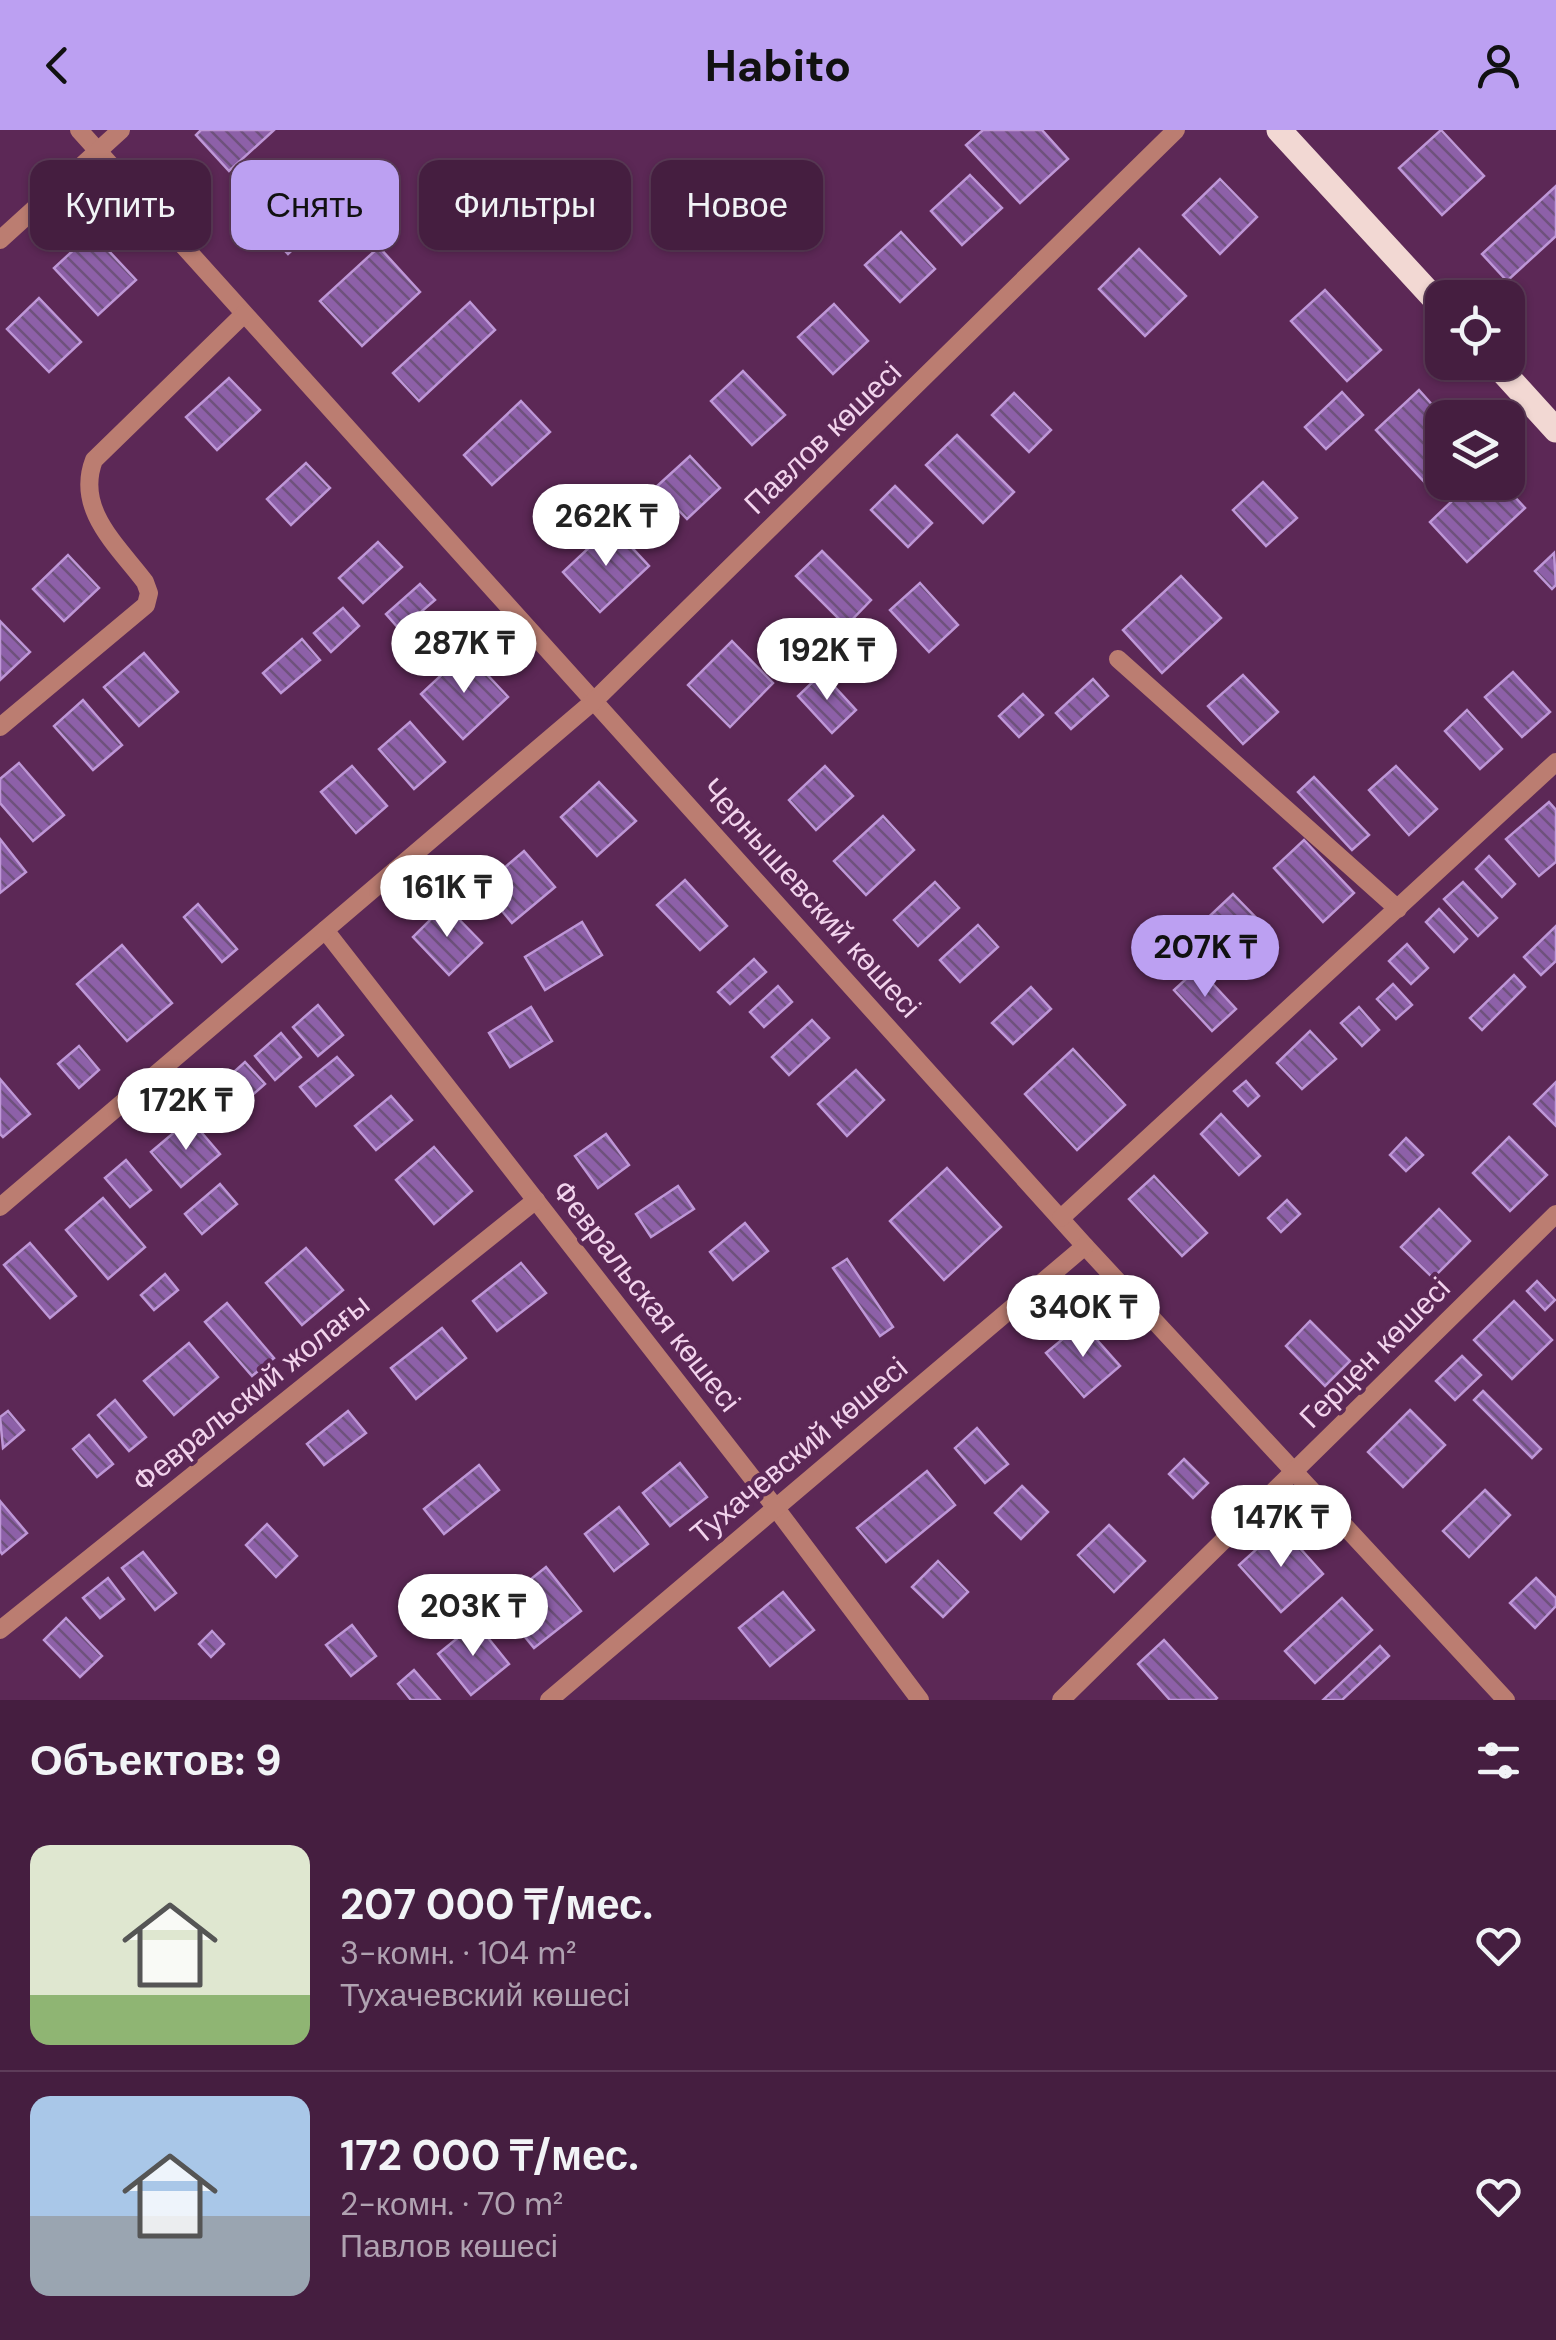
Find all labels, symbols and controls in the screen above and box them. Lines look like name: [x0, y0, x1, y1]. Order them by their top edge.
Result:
text: Habito: [705, 36, 851, 95]
icon: back: [30, 38, 85, 93]
icon: person: [1471, 38, 1526, 93]
chip: Купить: [30, 160, 211, 250]
chip: Снять: [231, 160, 399, 250]
chip: Фильтры: [419, 160, 631, 250]
chip: Новое: [651, 160, 823, 250]
map controls: [1425, 280, 1525, 500]
button: locate: [1425, 280, 1525, 380]
street label: Павлов көшесі: [736, 353, 910, 523]
button: layers: [1425, 400, 1525, 500]
pin: 262K ₸: [525, 484, 687, 569]
text: 262K ₸: [555, 495, 657, 537]
pin: 287K ₸: [383, 611, 545, 696]
pin: 192K ₸: [746, 618, 908, 703]
text: 287K ₸: [413, 622, 515, 664]
text: 192K ₸: [779, 629, 875, 671]
street label: Чернышевский көшесі: [693, 770, 929, 1026]
pin: 161K ₸: [366, 855, 528, 940]
text: 161K ₸: [402, 866, 492, 908]
pin: 207K ₸: [1124, 915, 1286, 1000]
text: 207K ₸: [1153, 926, 1257, 968]
pin: 172K ₸: [105, 1068, 267, 1153]
text: 172K ₸: [140, 1079, 232, 1121]
street label: Февральская көшесі: [544, 1172, 749, 1420]
street label: Герцен көшесі: [1291, 1269, 1458, 1436]
pin: 340K ₸: [1002, 1275, 1164, 1360]
street label: Февральский жолағы: [124, 1285, 377, 1500]
text: 340K ₸: [1029, 1286, 1137, 1328]
street label: Тухачевский көшесі: [682, 1348, 915, 1553]
pin: 147K ₸: [1200, 1485, 1362, 1570]
text: 147K ₸: [1233, 1496, 1329, 1538]
pin: 203K ₸: [392, 1574, 554, 1659]
text: 203K ₸: [420, 1585, 526, 1627]
text: Объектов: 9: [30, 1733, 282, 1788]
icon: filters: [1471, 1733, 1526, 1788]
text: 207 000 ₸/мес.: [340, 1877, 653, 1932]
icon: home: [110, 1885, 230, 2005]
icon: heart: [1471, 1918, 1526, 1973]
text: 3-комн. · 104 m²: [340, 1932, 577, 1974]
text: Тухачевский көшесі: [340, 1974, 630, 2016]
text: 172 000 ₸/мес.: [340, 2128, 639, 2183]
icon: home: [110, 2136, 230, 2256]
icon: heart: [1471, 2169, 1526, 2224]
text: 2-комн. · 70 m²: [340, 2183, 563, 2225]
text: Павлов көшесі: [340, 2225, 558, 2267]

